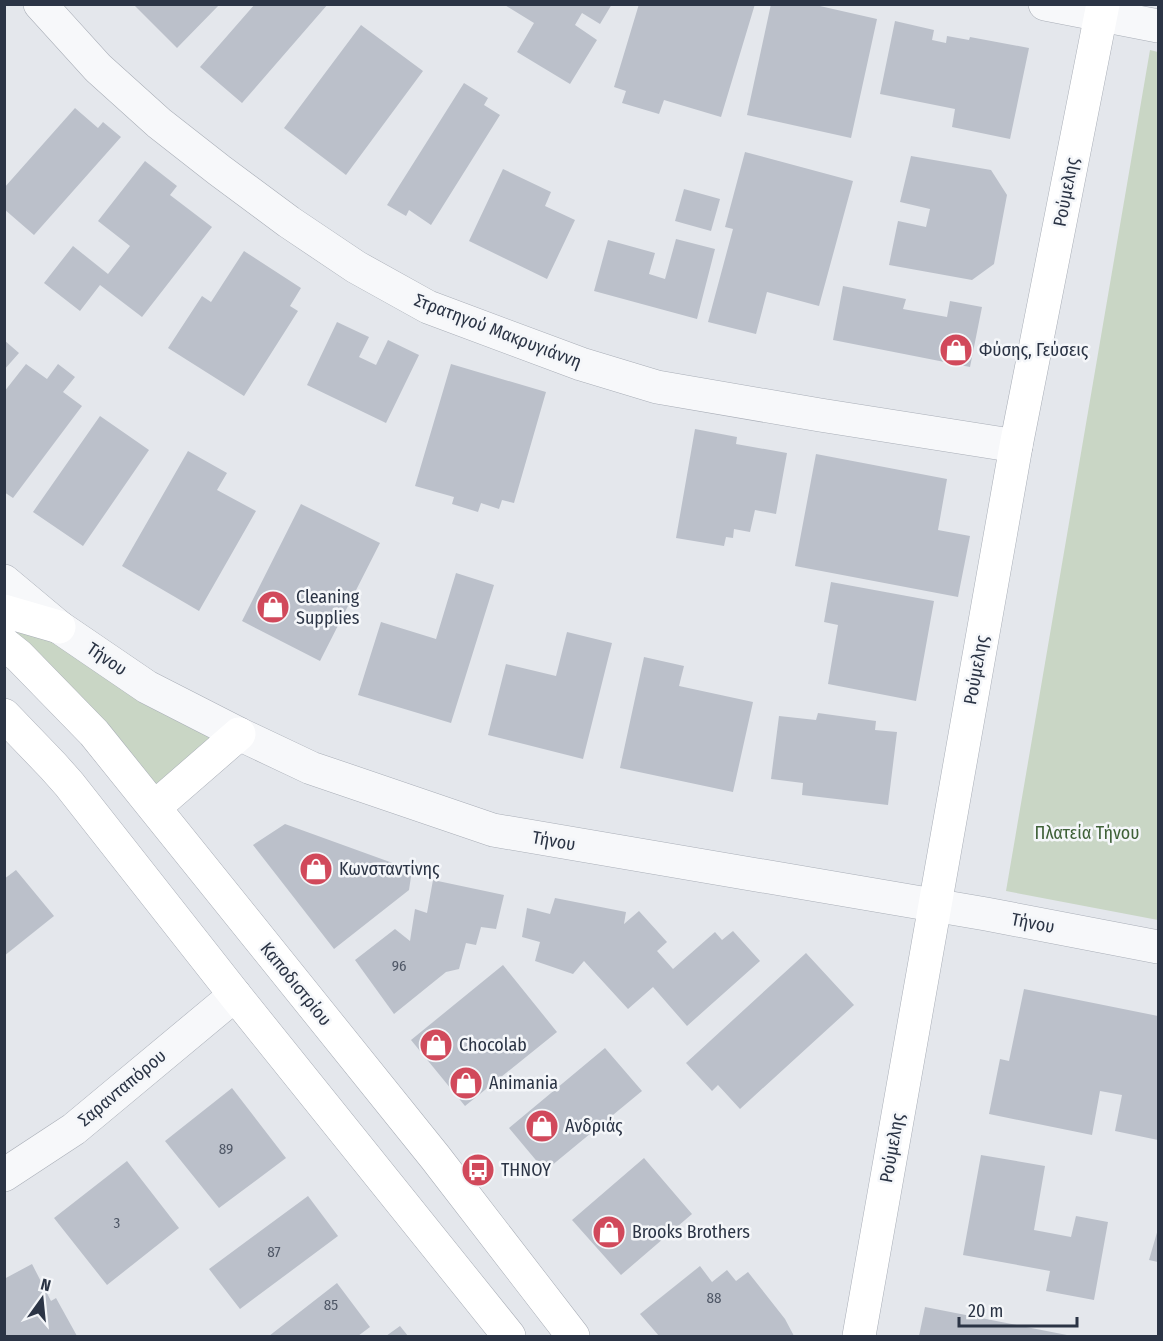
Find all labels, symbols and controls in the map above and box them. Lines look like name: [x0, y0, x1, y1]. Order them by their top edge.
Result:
street label: Ρούμελης: [1049, 155, 1084, 228]
street label: Στρατηγού Μακρυγιάννη: [411, 289, 585, 373]
shop icon: Φύσης, Γεύσεις: [938, 332, 974, 368]
place label: Φύσης, Γεύσεις: [979, 339, 1089, 361]
place label: Cleaning Supplies: [296, 586, 360, 629]
shop icon: Cleaning Supplies: [255, 589, 291, 625]
street label: Ρούμελης: [959, 633, 993, 706]
street label: Τήνου: [83, 638, 131, 680]
park label: Πλατεία Τήνου: [1035, 822, 1139, 844]
street label: Τήνου: [531, 826, 577, 856]
shop icon: Κωνσταντίνης: [298, 851, 334, 887]
place label: Κωνσταντίνης: [339, 858, 440, 880]
street label: Τήνου: [1009, 908, 1057, 938]
street label: Καποδιστρίου: [256, 938, 336, 1030]
house number: 96: [392, 957, 406, 975]
shop icon: Chocolab: [418, 1027, 454, 1063]
place label: Chocolab: [459, 1034, 527, 1056]
street label: Σαρανταπόρου: [74, 1045, 170, 1131]
shop icon: Animania: [448, 1065, 484, 1101]
place label: Animania: [489, 1072, 558, 1094]
shop icon: Ανδριάς: [524, 1108, 560, 1144]
street label: Ρούμελης: [875, 1111, 909, 1184]
place label: Ανδριάς: [565, 1115, 623, 1137]
house number: 89: [219, 1140, 233, 1158]
bus stop icon: ΤΗΝΟΥ: [460, 1152, 496, 1188]
place label: ΤΗΝΟΥ: [501, 1159, 551, 1181]
house number: 3: [114, 1214, 121, 1232]
shop icon: Brooks Brothers: [591, 1214, 627, 1250]
place label: Brooks Brothers: [632, 1221, 750, 1243]
house number: 87: [267, 1243, 281, 1261]
north arrow: [12, 1269, 72, 1329]
text: N: [39, 1275, 53, 1295]
house number: 88: [706, 1289, 722, 1307]
scale bar: [959, 1290, 1078, 1328]
house number: 85: [324, 1296, 338, 1314]
text: 20 m: [968, 1300, 1003, 1322]

